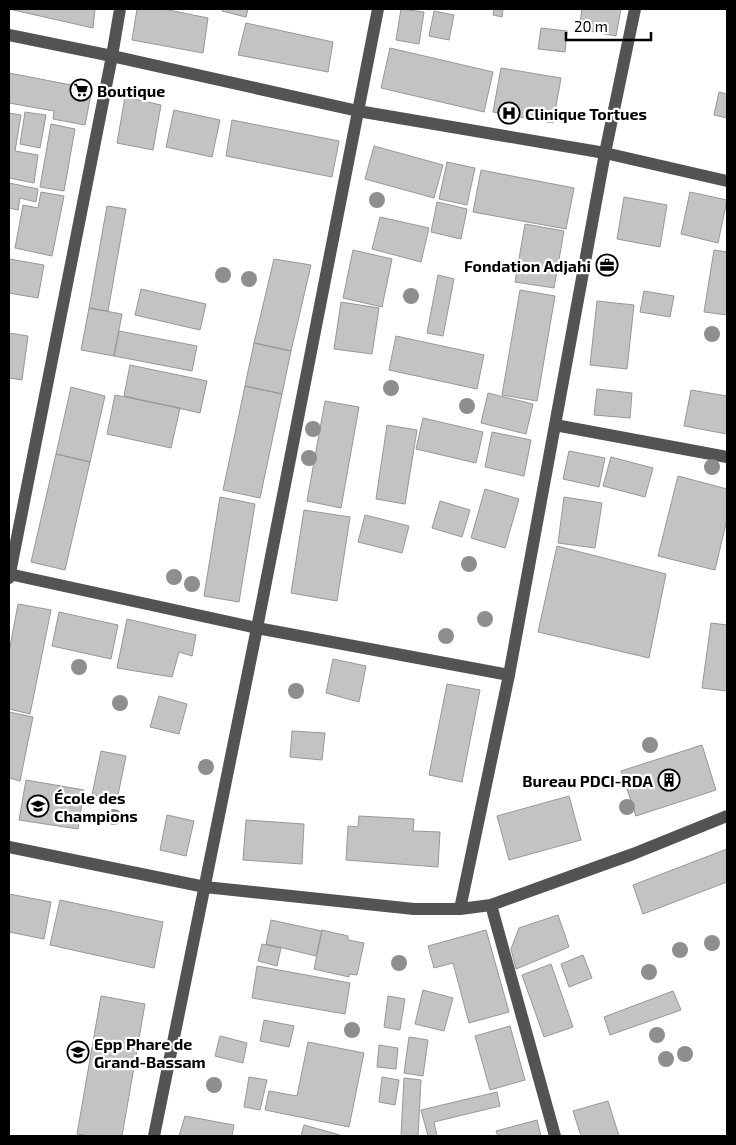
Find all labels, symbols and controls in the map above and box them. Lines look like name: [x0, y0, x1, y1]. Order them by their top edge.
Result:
scale bar: [566, 10, 651, 42]
text: 20 m: [574, 17, 608, 35]
supermarket icon: Boutique: [69, 78, 93, 102]
place label: Boutique: [97, 81, 165, 100]
hospital icon: Clinique Tortues: [497, 101, 521, 125]
place label: Clinique Tortues: [525, 104, 647, 123]
office icon: Fondation Adjahi: [595, 253, 619, 277]
place label: Fondation Adjahi: [464, 256, 591, 275]
building icon: Bureau PDCI-RDA: [657, 768, 681, 792]
place label: Bureau PDCI-RDA: [522, 771, 654, 790]
place label: École des Champions: [54, 788, 138, 825]
school or university icon: École des Champions: [26, 794, 50, 818]
place label: Epp Phare de Grand-Bassam: [94, 1034, 206, 1071]
school or university icon: Epp Phare de Grand-Bassam: [66, 1040, 90, 1064]

